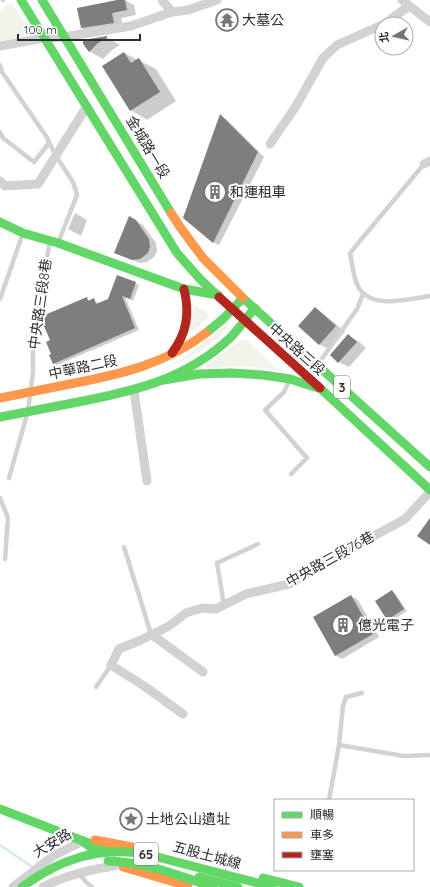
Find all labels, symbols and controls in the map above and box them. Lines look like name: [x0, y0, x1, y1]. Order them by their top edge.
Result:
temple icon: 大墓公: [214, 7, 240, 33]
place label: 大墓公: [242, 11, 284, 29]
scale bar: [18, 16, 140, 42]
north arrow: [374, 16, 414, 56]
text: 100 m: [24, 22, 57, 37]
text: 北: [376, 31, 392, 44]
street label: 金城路一段: [122, 112, 174, 182]
building icon: 和運租車: [202, 179, 228, 205]
place label: 和運租車: [230, 183, 286, 201]
street label: 中央路三段8巷: [25, 257, 55, 351]
street label: 中央路三段: [265, 319, 329, 379]
street label: 中華路二段: [47, 351, 119, 383]
road number: 3: [334, 376, 350, 398]
street label: 中央路三段76巷: [283, 527, 377, 591]
building icon: 億光電子: [330, 612, 356, 638]
place label: 億光電子: [358, 616, 414, 634]
legend: [274, 799, 414, 871]
place icon: 土地公山遺址: [118, 806, 144, 832]
text: 順暢: [310, 807, 334, 822]
place label: 土地公山遺址: [146, 810, 230, 828]
street label: 大安路: [29, 824, 75, 862]
text: 車多: [310, 827, 334, 842]
street label: 五股土城線: [171, 837, 243, 873]
road number: 65: [134, 843, 158, 865]
text: 壅塞: [310, 847, 334, 862]

